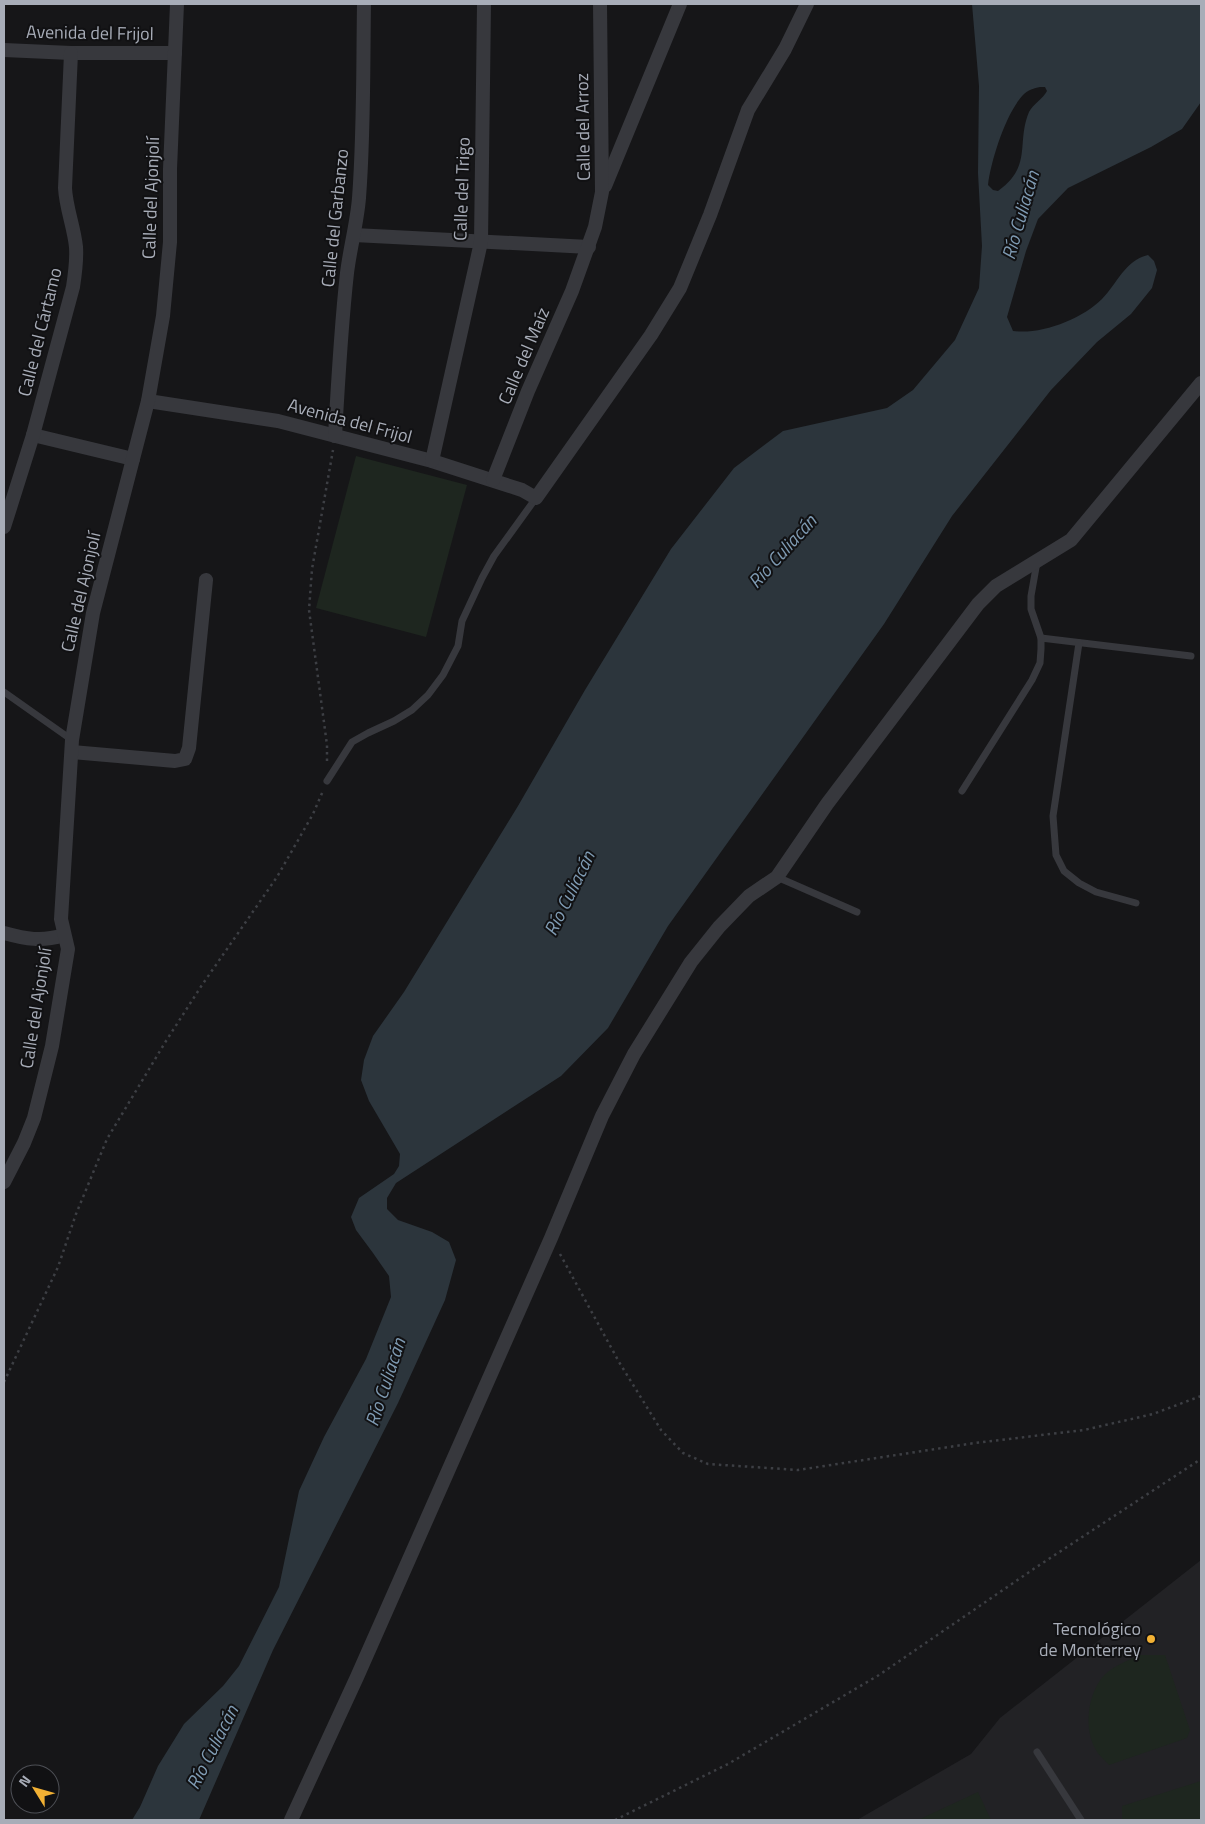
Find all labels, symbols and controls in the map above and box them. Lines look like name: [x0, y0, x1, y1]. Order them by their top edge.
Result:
street label: Avenida del Frijol: [26, 18, 154, 47]
street label: Calle del Arroz: [568, 73, 597, 181]
street label: Calle del Ajonjolí: [135, 134, 166, 260]
street label: Calle del Trigo: [446, 137, 477, 241]
street label: Calle del Garbanzo: [314, 147, 355, 288]
water label: Río Culiacán: [993, 167, 1046, 263]
street label: Calle del Cártamo: [10, 265, 69, 399]
street label: Calle del Maíz: [491, 303, 556, 409]
street label: Avenida del Frijol: [285, 391, 415, 450]
water label: Río Culiacán: [740, 507, 823, 594]
street label: Calle del Ajonjolí: [54, 527, 108, 655]
water label: Río Culiacán: [536, 845, 602, 940]
street label: Calle del Ajonjolí: [13, 943, 59, 1070]
water label: Río Culiacán: [357, 1334, 413, 1430]
place label: Tecnológico de Monterrey: [1039, 1615, 1141, 1663]
marker: Tecnológico de Monterrey: [1145, 1633, 1157, 1645]
water label: Río Culiacán: [178, 1699, 245, 1794]
north arrow: [10, 1764, 60, 1814]
text: N: [13, 1771, 36, 1791]

